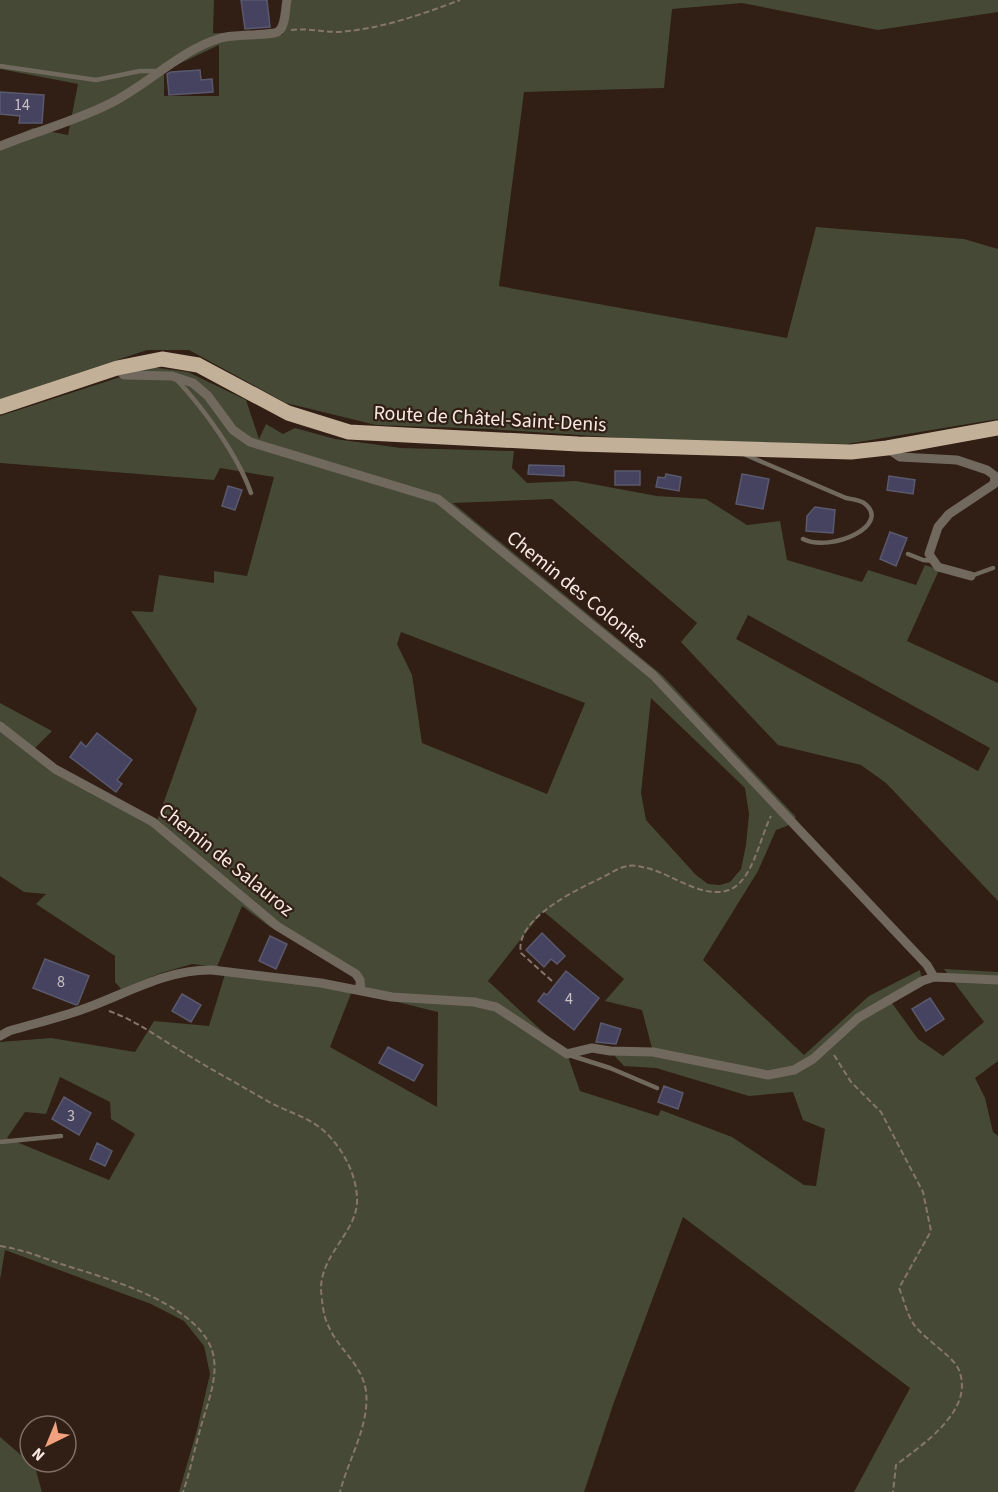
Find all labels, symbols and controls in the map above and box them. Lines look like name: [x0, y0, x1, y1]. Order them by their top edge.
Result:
house number: 14: [14, 94, 30, 116]
street label: Route de Châtel-Saint-Denis: [373, 399, 607, 439]
street label: Chemin des Colonies: [500, 524, 654, 656]
street label: Chemin de Salauroz: [153, 797, 299, 923]
house number: 8: [57, 971, 65, 993]
house number: 4: [565, 988, 573, 1010]
house number: 3: [67, 1105, 75, 1127]
north arrow: [18, 1414, 78, 1474]
text: N: [27, 1443, 50, 1466]

